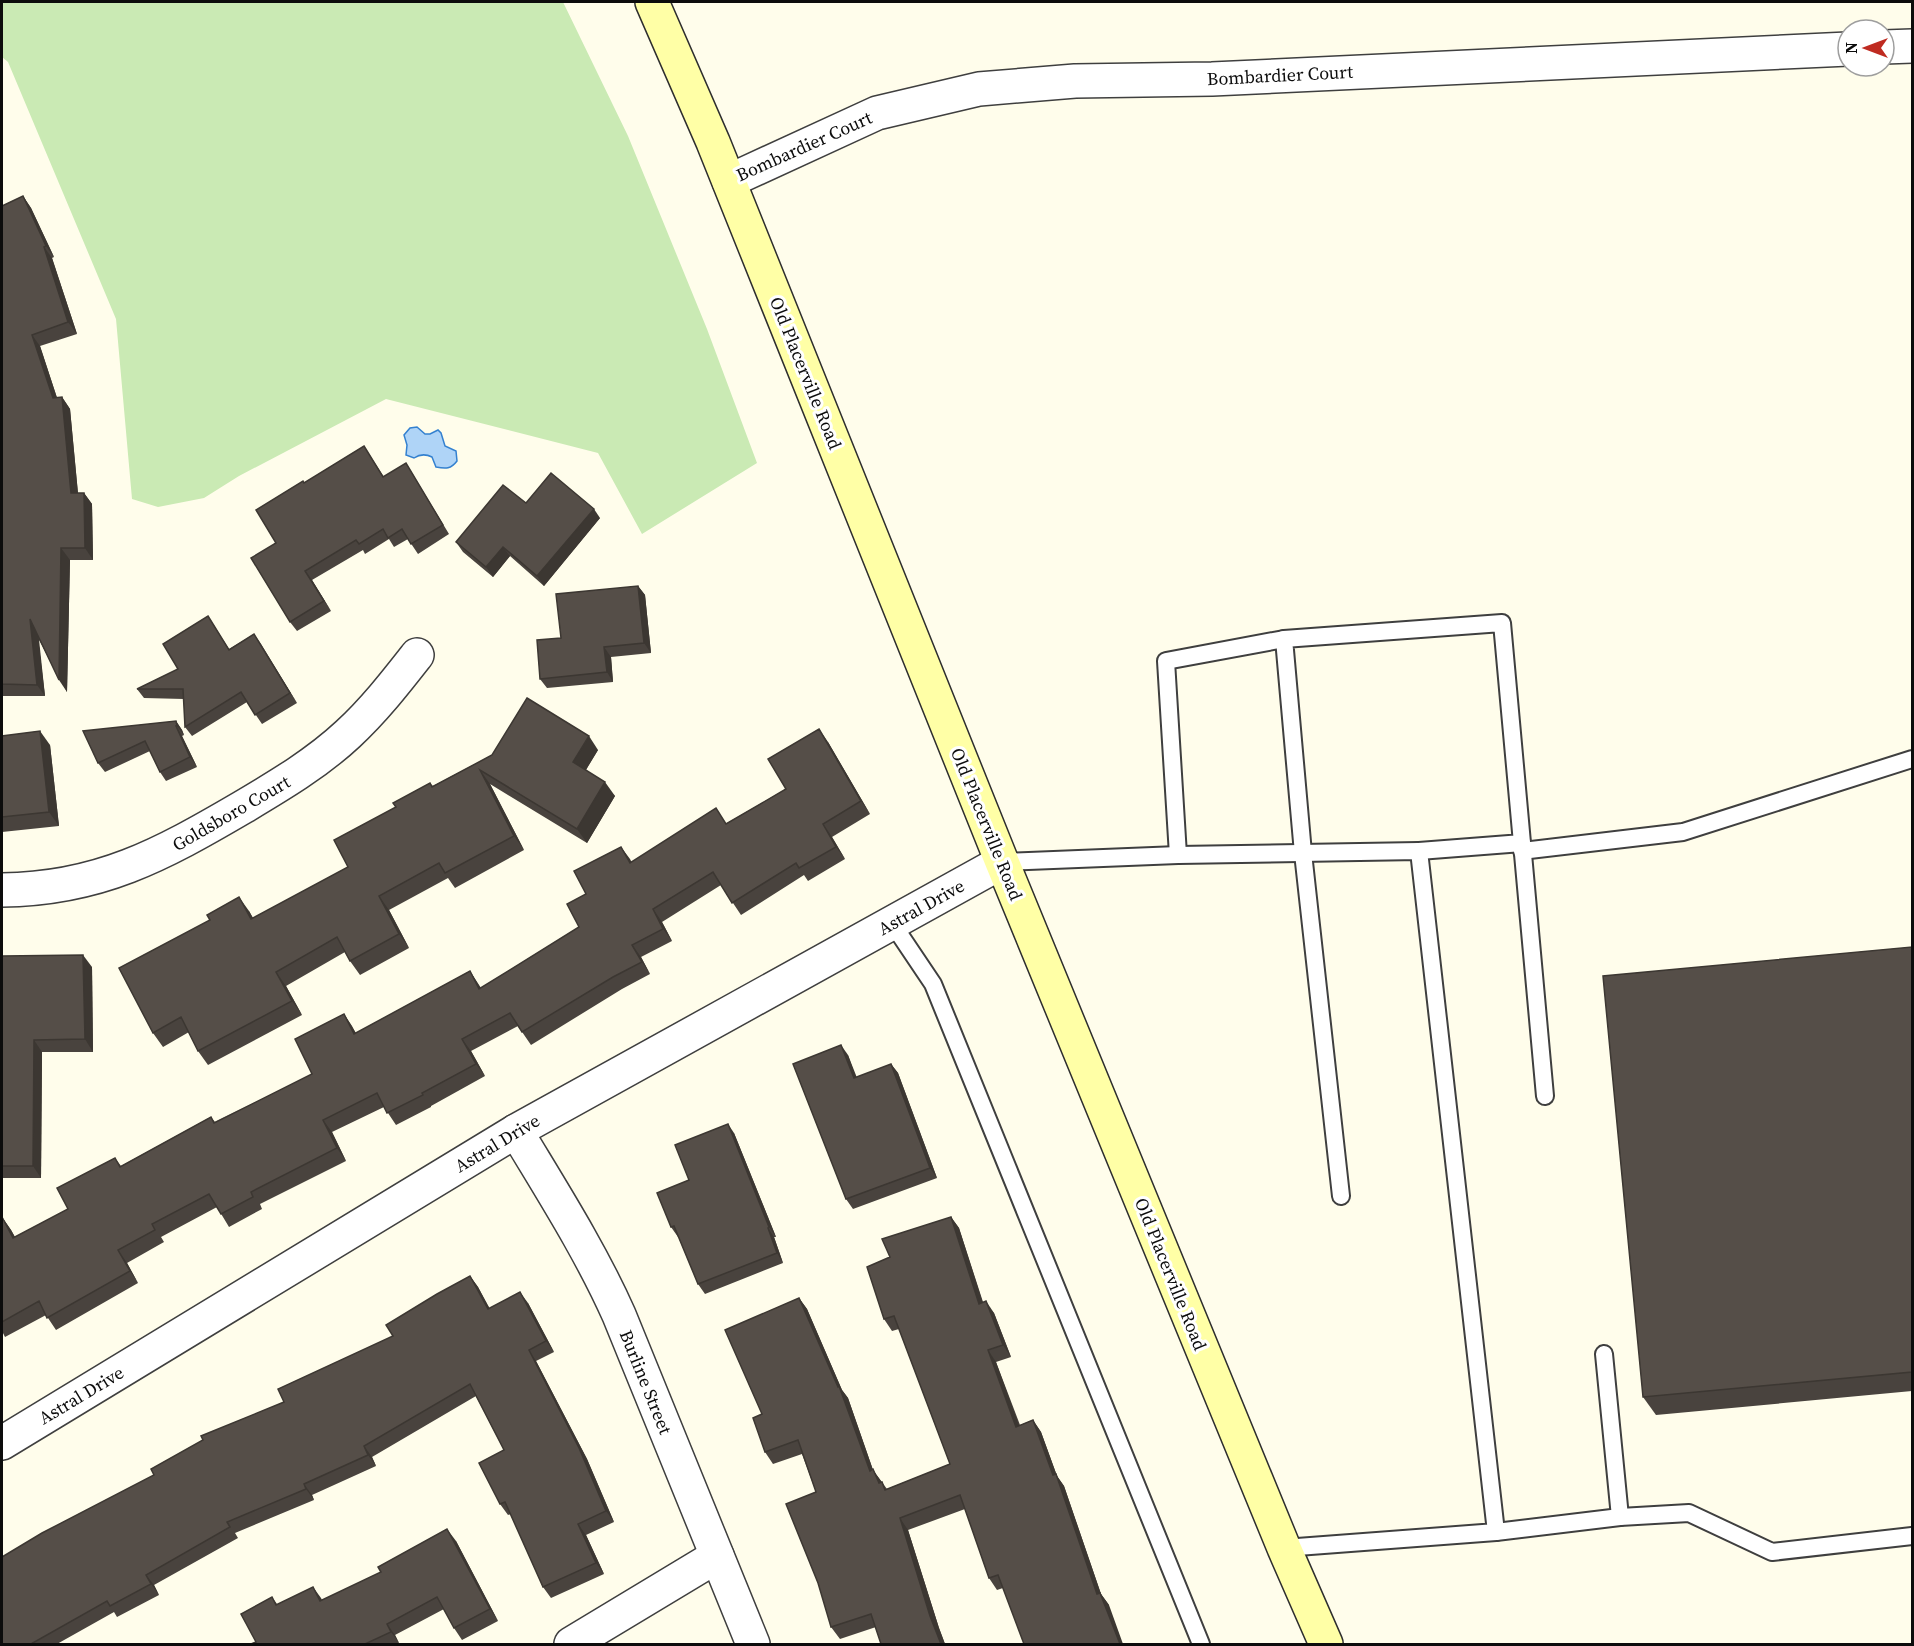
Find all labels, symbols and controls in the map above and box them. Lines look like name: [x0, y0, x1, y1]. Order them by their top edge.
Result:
north arrow: [1836, 18, 1896, 78]
text: N: [1840, 42, 1862, 54]
street label: Bombardier Court: [1206, 59, 1354, 91]
street label: Bombardier Court: [732, 105, 876, 187]
street label: Old Placerville Road: [764, 293, 848, 453]
street label: Old Placerville Road: [945, 744, 1029, 904]
street label: Goldsboro Court: [167, 769, 295, 857]
street label: Astral Drive: [873, 873, 969, 941]
street label: Astral Drive: [450, 1108, 544, 1178]
street label: Old Placerville Road: [1129, 1194, 1213, 1354]
street label: Burline Street: [614, 1326, 678, 1438]
street label: Astral Drive: [34, 1360, 128, 1430]

